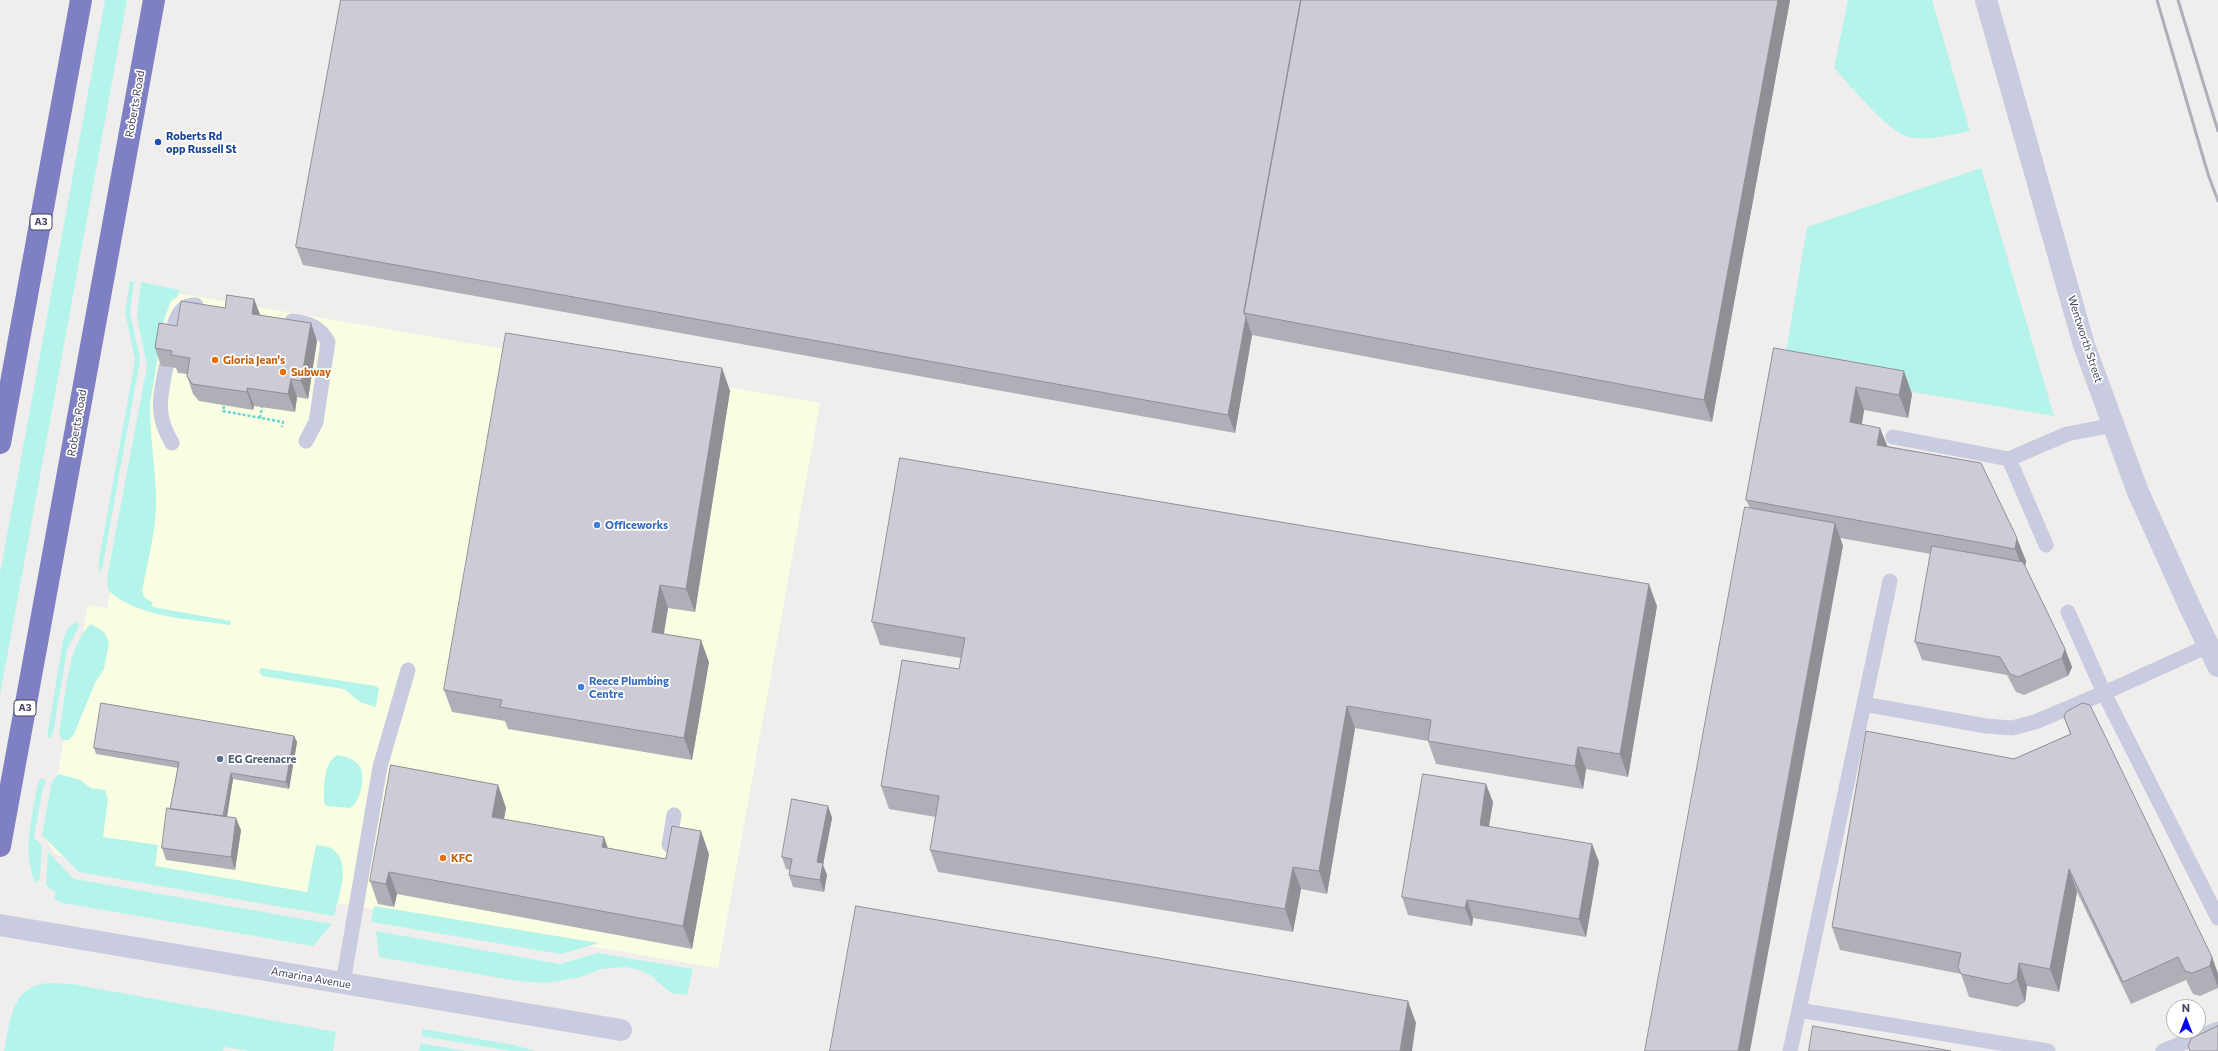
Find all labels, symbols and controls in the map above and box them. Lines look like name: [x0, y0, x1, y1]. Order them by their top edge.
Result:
street label: Roberts Road: [123, 70, 147, 138]
place label: Roberts Rd opp Russell St: [166, 129, 237, 155]
marker: Roberts Rd opp Russell St: [153, 137, 163, 147]
road number: A3: [30, 214, 52, 230]
street label: Wentworth Street: [2065, 294, 2105, 384]
place label: Gloria Jean's: [223, 353, 285, 367]
marker: Gloria Jean's: [210, 355, 220, 365]
place label: Subway: [291, 365, 331, 379]
marker: Subway: [278, 367, 288, 377]
street label: Roberts Road: [65, 389, 89, 457]
place label: Officeworks: [605, 518, 668, 532]
marker: Officeworks: [592, 520, 602, 530]
place label: Reece Plumbing Centre: [589, 674, 669, 700]
marker: Reece Plumbing Centre: [576, 682, 586, 692]
road number: A3: [14, 700, 36, 716]
place label: EG Greenacre: [228, 752, 296, 766]
marker: EG Greenacre: [215, 754, 225, 764]
place label: KFC: [451, 851, 473, 865]
marker: KFC: [438, 853, 448, 863]
street label: Amarina Avenue: [270, 964, 352, 992]
north arrow: [2166, 999, 2206, 1039]
text: N: [2182, 1001, 2190, 1014]

